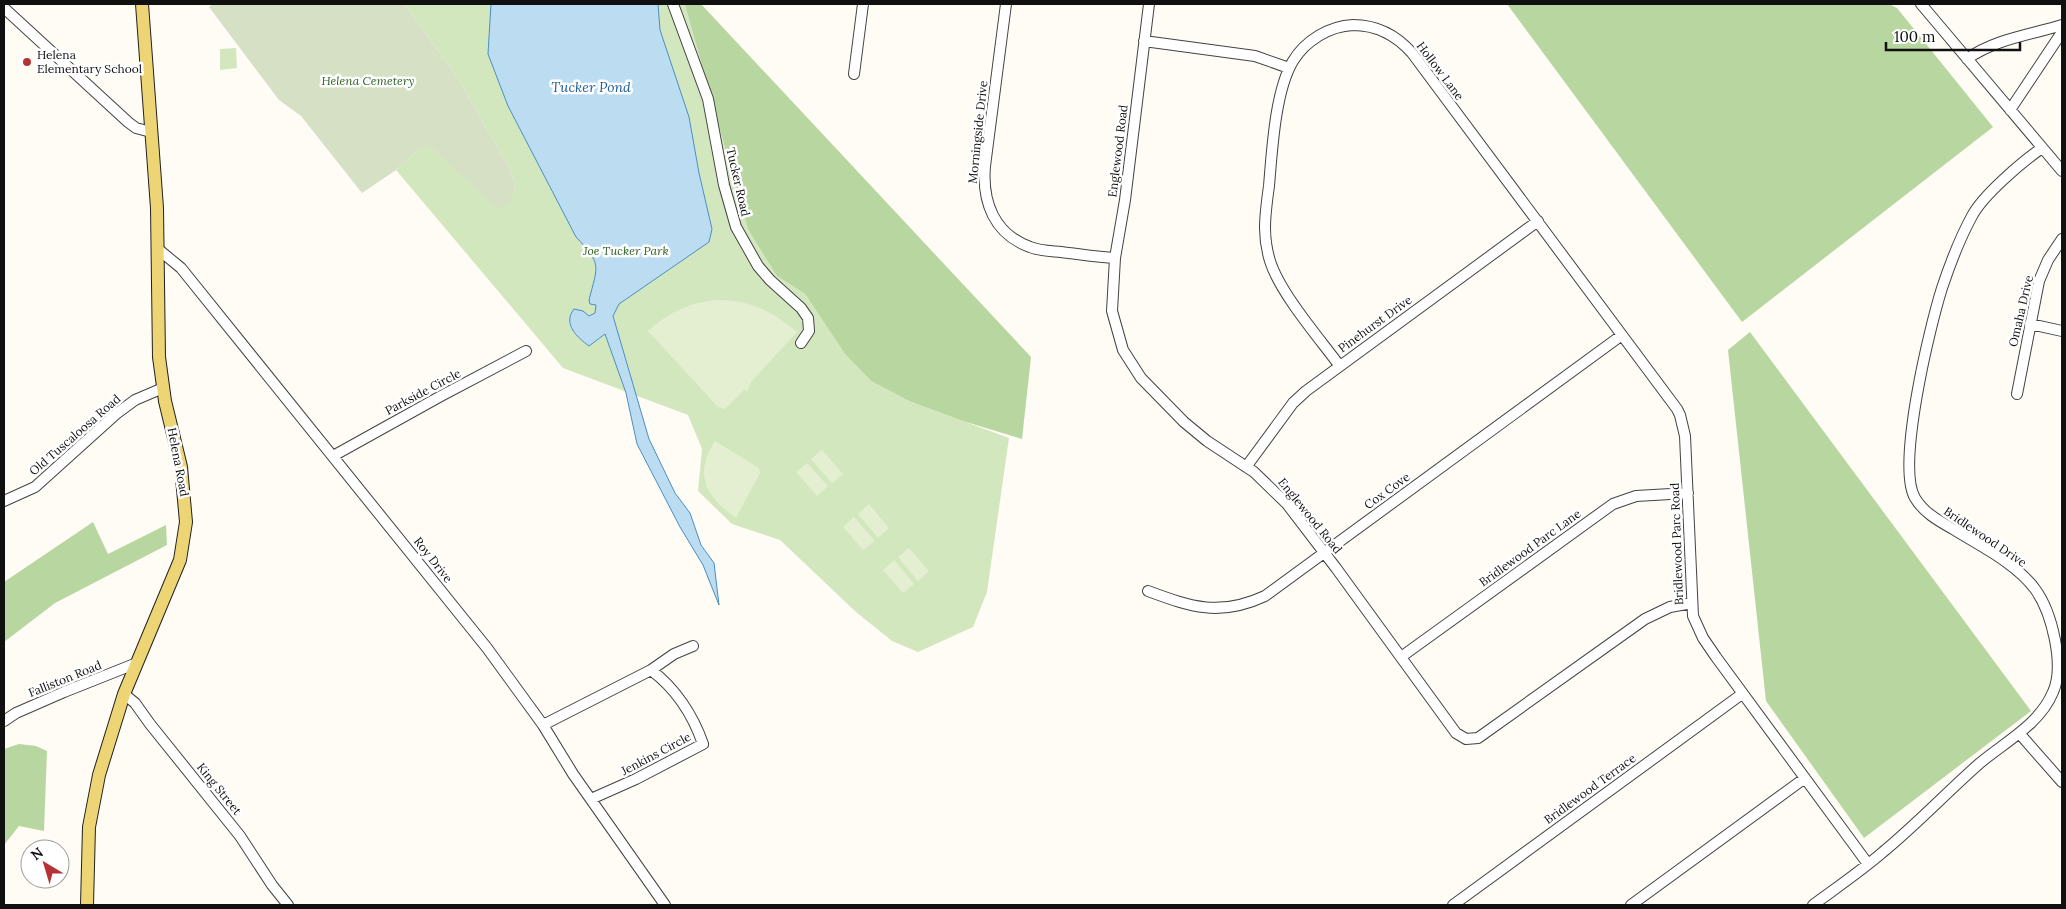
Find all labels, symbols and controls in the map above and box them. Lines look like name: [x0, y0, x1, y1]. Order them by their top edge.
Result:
scale bar: [1886, 20, 2020, 52]
text: 100 m: [1894, 27, 1935, 46]
street label: Hollow Lane: [1413, 38, 1468, 103]
place label: Helena Elementary School: [37, 47, 142, 76]
marker: Helena Elementary School: [21, 56, 33, 68]
park label: Helena Cemetery: [321, 73, 415, 88]
water label: Tucker Pond: [551, 78, 631, 96]
street label: Morningside Drive: [965, 79, 990, 184]
street label: Englewood Road: [1104, 104, 1131, 198]
street label: Tucker Road: [723, 146, 754, 218]
park label: Joe Tucker Park: [582, 243, 669, 258]
street label: Omaha Drive: [2005, 273, 2036, 348]
street label: Pinehurst Drive: [1335, 292, 1415, 355]
street label: Parkside Circle: [382, 365, 464, 418]
street label: Old Tuscaloosa Road: [26, 391, 123, 478]
street label: Helena Road: [164, 426, 193, 498]
street label: Cox Cove: [1361, 469, 1413, 512]
street label: Englewood Road: [1275, 475, 1346, 557]
street label: Bridlewood Parc Road: [1667, 483, 1686, 606]
street label: Bridlewood Drive: [1941, 503, 2030, 570]
street label: Bridlewood Parc Lane: [1476, 505, 1584, 589]
street label: Roy Drive: [411, 534, 456, 586]
street label: Falliston Road: [26, 657, 104, 700]
street label: Jenkins Circle: [617, 729, 694, 779]
street label: Bridlewood Terrace: [1541, 750, 1639, 827]
street label: King Street: [194, 760, 245, 818]
north arrow: [20, 839, 70, 889]
text: N: [27, 843, 47, 864]

